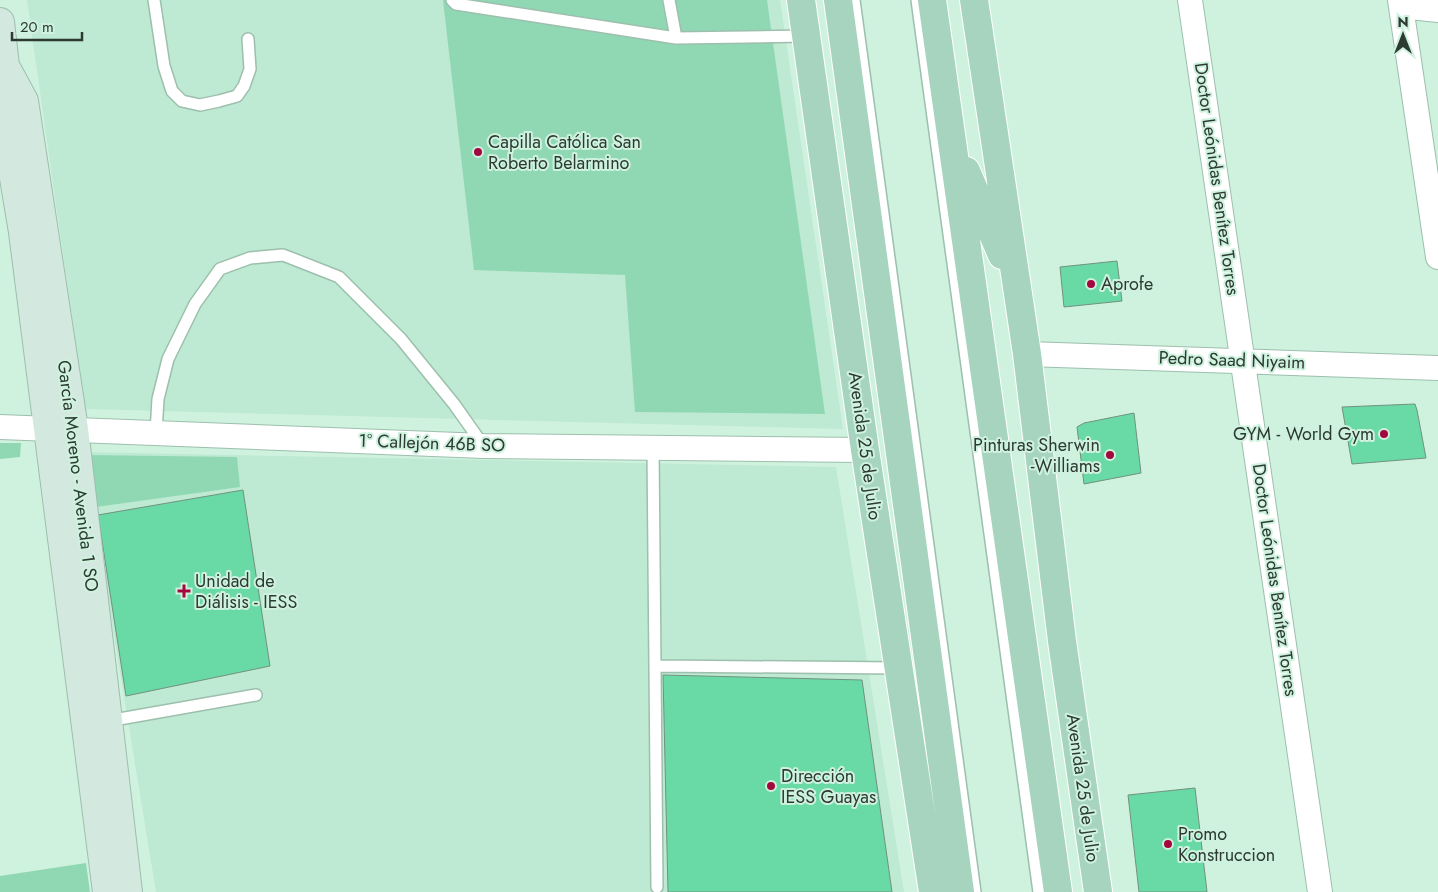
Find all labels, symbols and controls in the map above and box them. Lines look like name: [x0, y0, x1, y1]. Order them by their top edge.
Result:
scale bar: [12, 10, 82, 42]
north arrow: [1378, 10, 1428, 60]
text: N: [1397, 12, 1409, 32]
text: 20 m: [20, 16, 54, 38]
street label: Doctor Leónidas Benítez Torres: [1188, 61, 1246, 297]
place label: Capilla Católica San Roberto Belarmino: [488, 129, 641, 176]
marker: Capilla Católica San Roberto Belarmino: [472, 146, 484, 158]
place label: Aprofe: [1101, 271, 1153, 297]
marker: Aprofe: [1085, 278, 1097, 290]
street label: Pedro Saad Niyaim: [1158, 344, 1306, 376]
street label: García Moreno - Avenida 1 SO: [51, 359, 105, 593]
street label: Avenida 25 de Julio: [842, 370, 888, 522]
place label: GYM - World Gym: [1233, 421, 1374, 447]
street label: 1° Callejón 46B SO: [358, 427, 506, 459]
marker: GYM - World Gym: [1378, 428, 1390, 440]
place label: Pinturas Sherwin -Williams: [973, 432, 1100, 479]
marker: Pinturas Sherwin -Williams: [1104, 449, 1116, 461]
street label: Doctor Leónidas Benítez Torres: [1246, 462, 1304, 698]
place label: Unidad de Diálisis - IESS: [195, 568, 297, 615]
marker: Unidad de Diálisis - IESS: [177, 584, 191, 598]
street label: Avenida 25 de Julio: [1060, 712, 1106, 864]
place label: Dirección IESS Guayas: [781, 763, 876, 810]
marker: Dirección IESS Guayas: [765, 780, 777, 792]
place label: Promo Konstruccion: [1178, 821, 1275, 868]
marker: Promo Konstruccion: [1162, 838, 1174, 850]

